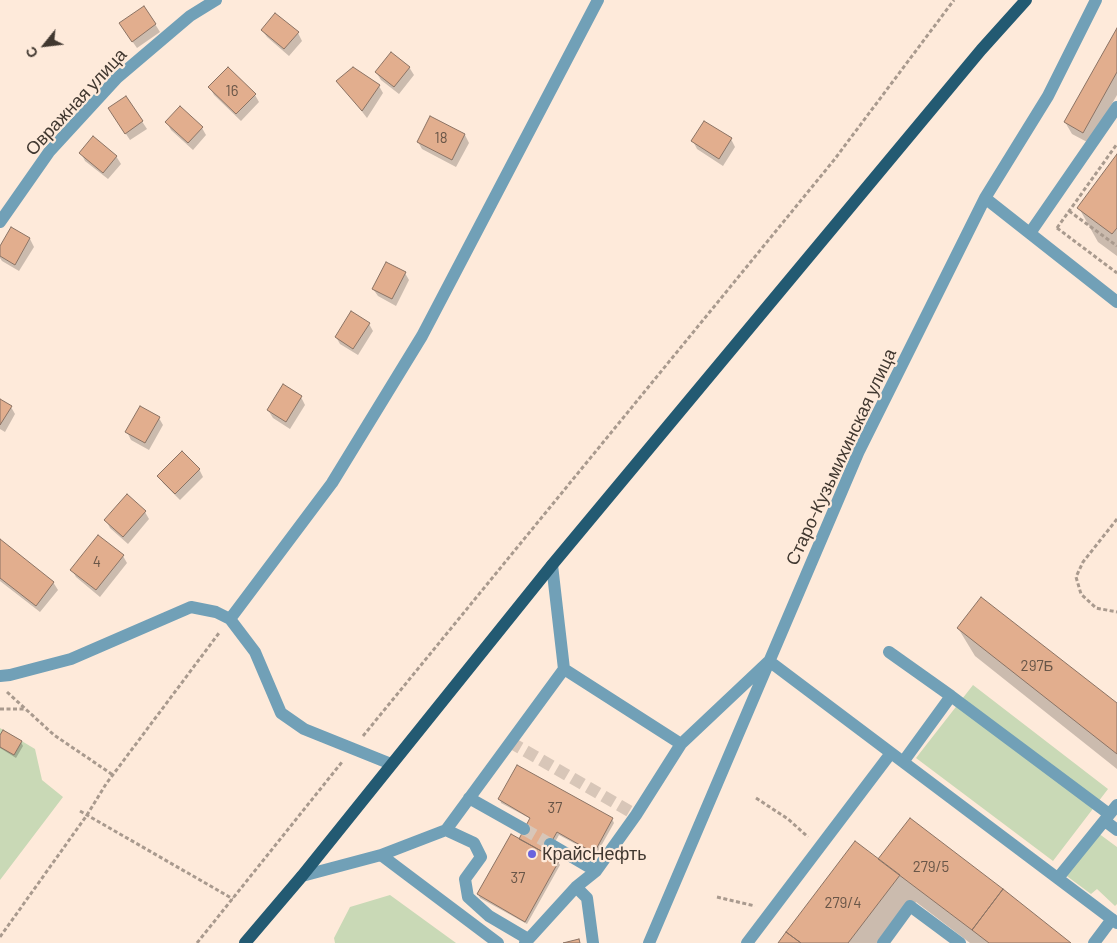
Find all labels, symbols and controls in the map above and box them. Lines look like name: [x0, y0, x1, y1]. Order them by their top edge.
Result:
north arrow: [20, 20, 70, 70]
street label: Овражная улица: [21, 44, 131, 160]
text: С: [22, 44, 41, 61]
house number: 16: [226, 82, 238, 100]
house number: 18: [434, 129, 448, 147]
street label: Старо-Кузьмихинская улица: [781, 345, 901, 569]
house number: 4: [93, 553, 101, 571]
house number: 297Б: [1021, 657, 1053, 675]
house number: 37: [548, 799, 562, 817]
place label: КрайсНефть: [542, 843, 647, 865]
marker: КрайсНефть: [526, 848, 538, 860]
house number: 279/5: [913, 858, 949, 876]
house number: 37: [511, 869, 525, 887]
house number: 279/4: [824, 894, 862, 912]

